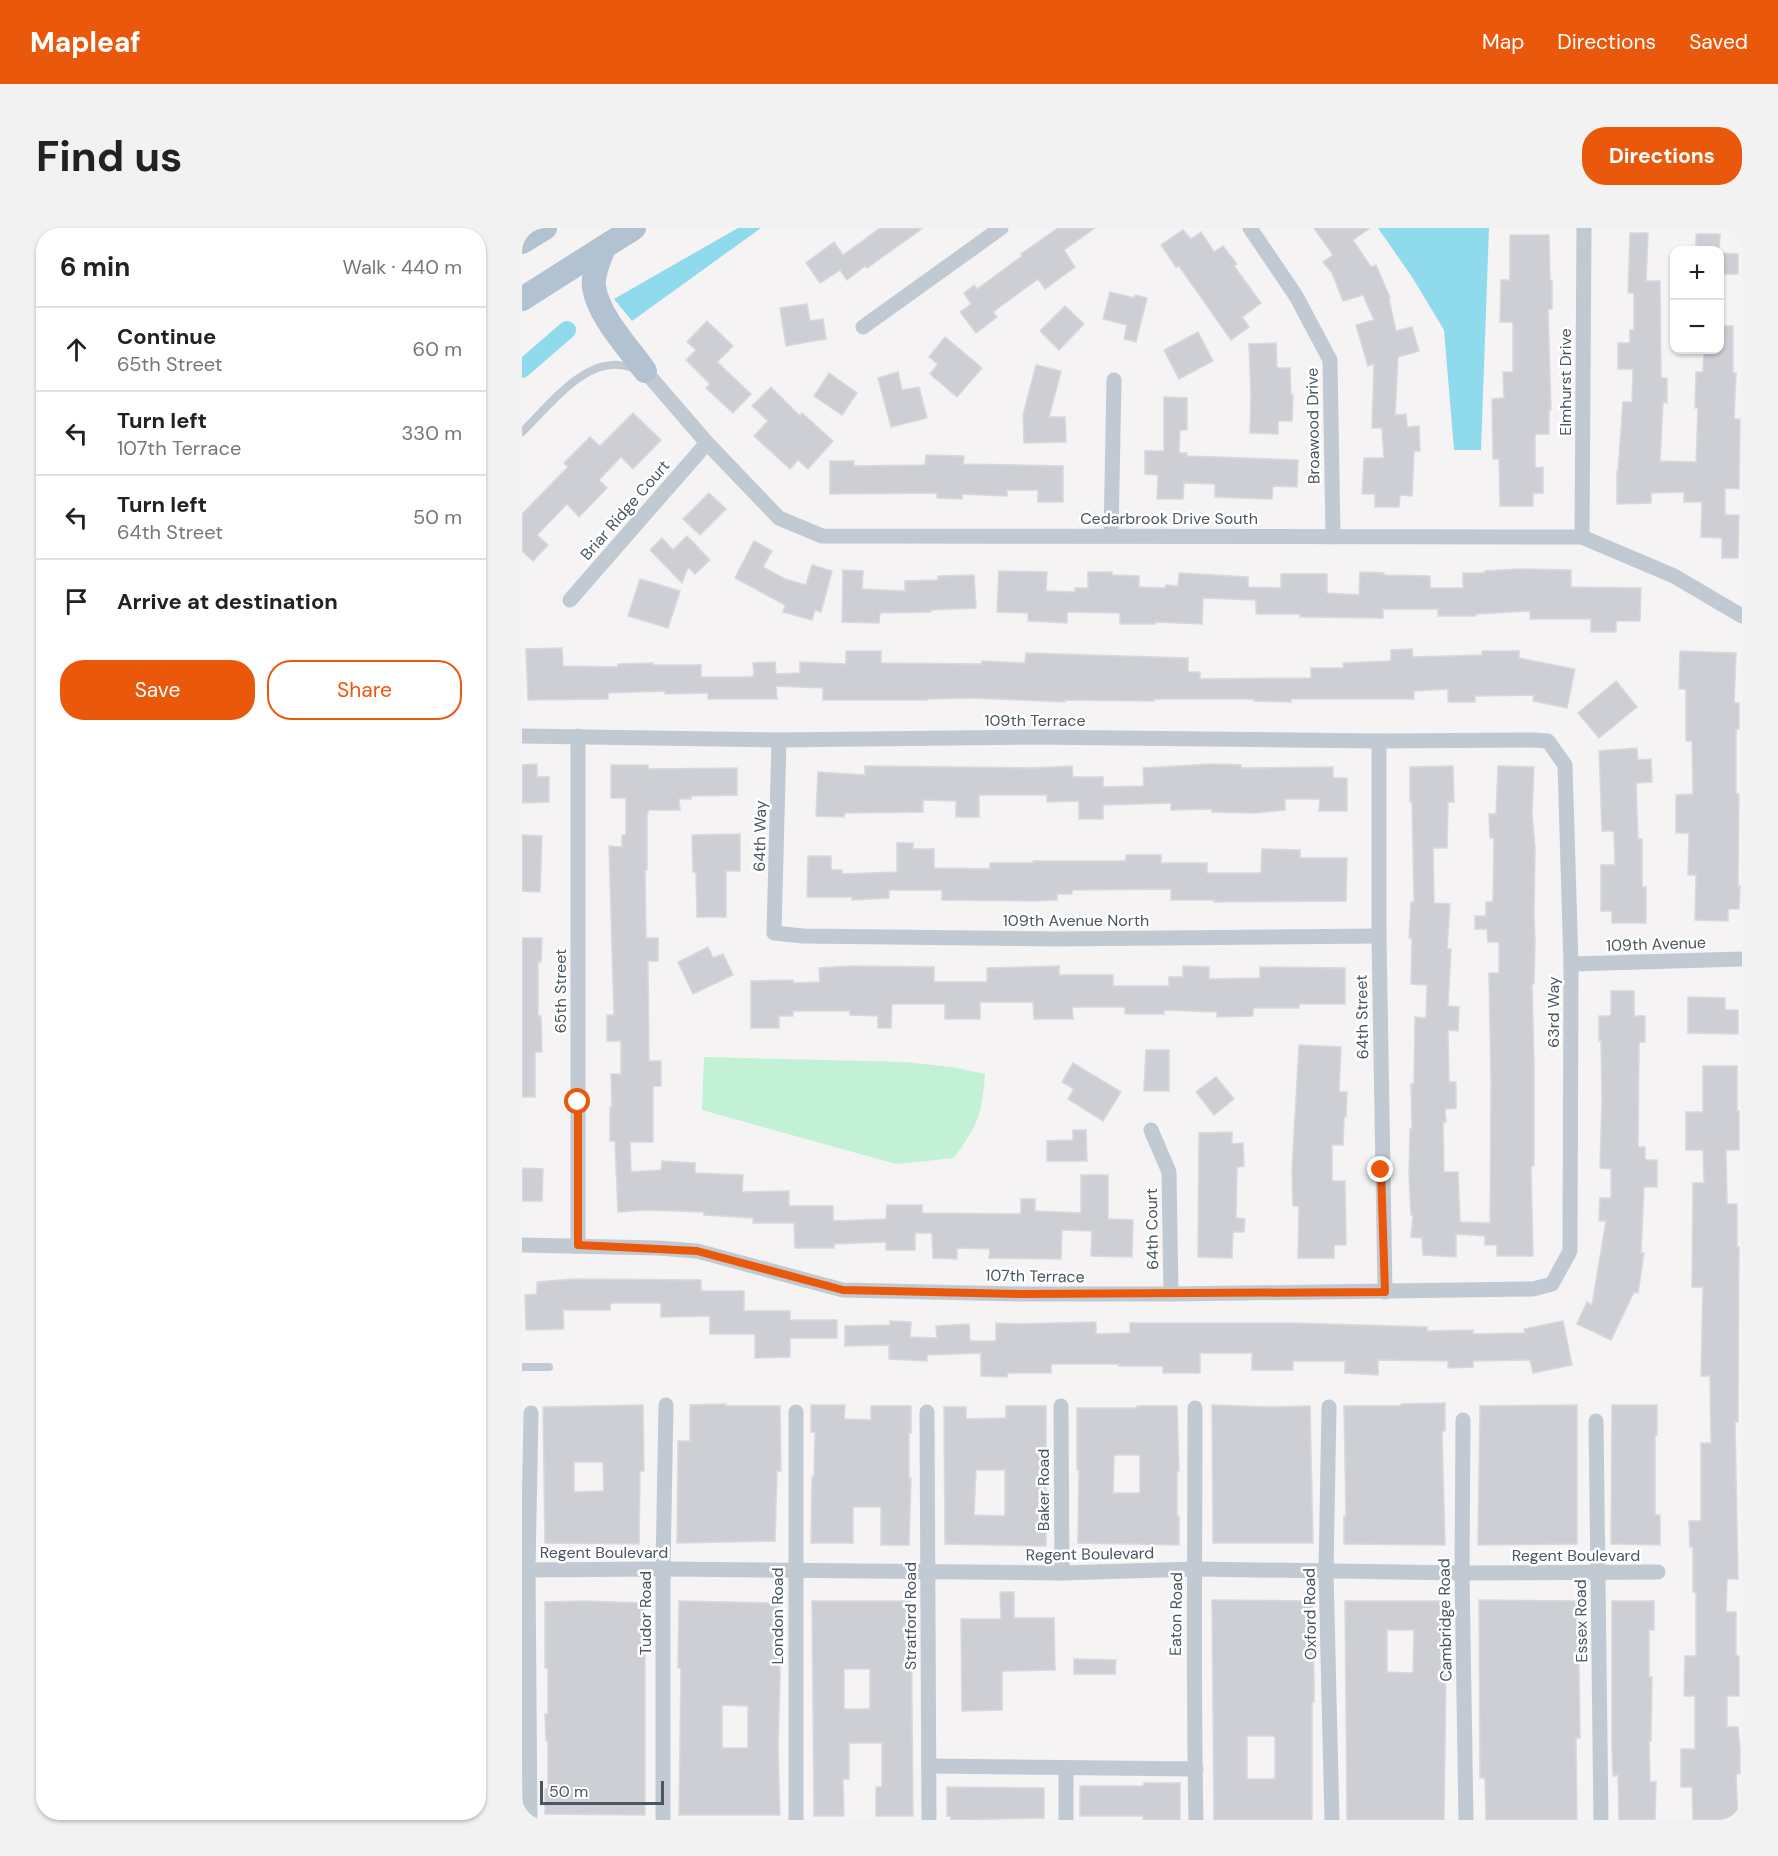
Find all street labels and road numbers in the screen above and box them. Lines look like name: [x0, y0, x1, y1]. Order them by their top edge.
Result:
street label: Elmhurst Drive: [1555, 328, 1576, 436]
street label: Broawood Drive: [1301, 368, 1325, 484]
street label: Briar Ridge Court: [576, 456, 674, 564]
street label: Cedarbrook Drive South: [1080, 508, 1258, 529]
street label: 109th Terrace: [984, 710, 1086, 731]
street label: 64th Way: [749, 800, 771, 872]
street label: 109th Avenue North: [1003, 910, 1149, 931]
street label: 109th Avenue: [1606, 932, 1706, 956]
street label: 65th Street: [550, 949, 571, 1033]
street label: 64th Street: [1351, 974, 1373, 1060]
street label: 63rd Way: [1543, 976, 1564, 1048]
street label: 64th Court: [1141, 1188, 1163, 1270]
street label: 107th Terrace: [985, 1265, 1085, 1287]
street label: Baker Road: [1033, 1449, 1054, 1531]
street label: Regent Boulevard: [540, 1542, 668, 1563]
street label: Regent Boulevard: [1026, 1542, 1154, 1566]
street label: Regent Boulevard: [1512, 1545, 1640, 1566]
street label: Cambridge Road: [1433, 1558, 1457, 1682]
street label: Stratford Road: [900, 1562, 921, 1670]
street label: London Road: [767, 1568, 788, 1664]
street label: Oxford Road: [1299, 1568, 1321, 1660]
street label: Tudor Road: [635, 1571, 656, 1655]
street label: Eaton Road: [1165, 1572, 1187, 1656]
street label: Essex Road: [1570, 1579, 1592, 1663]

